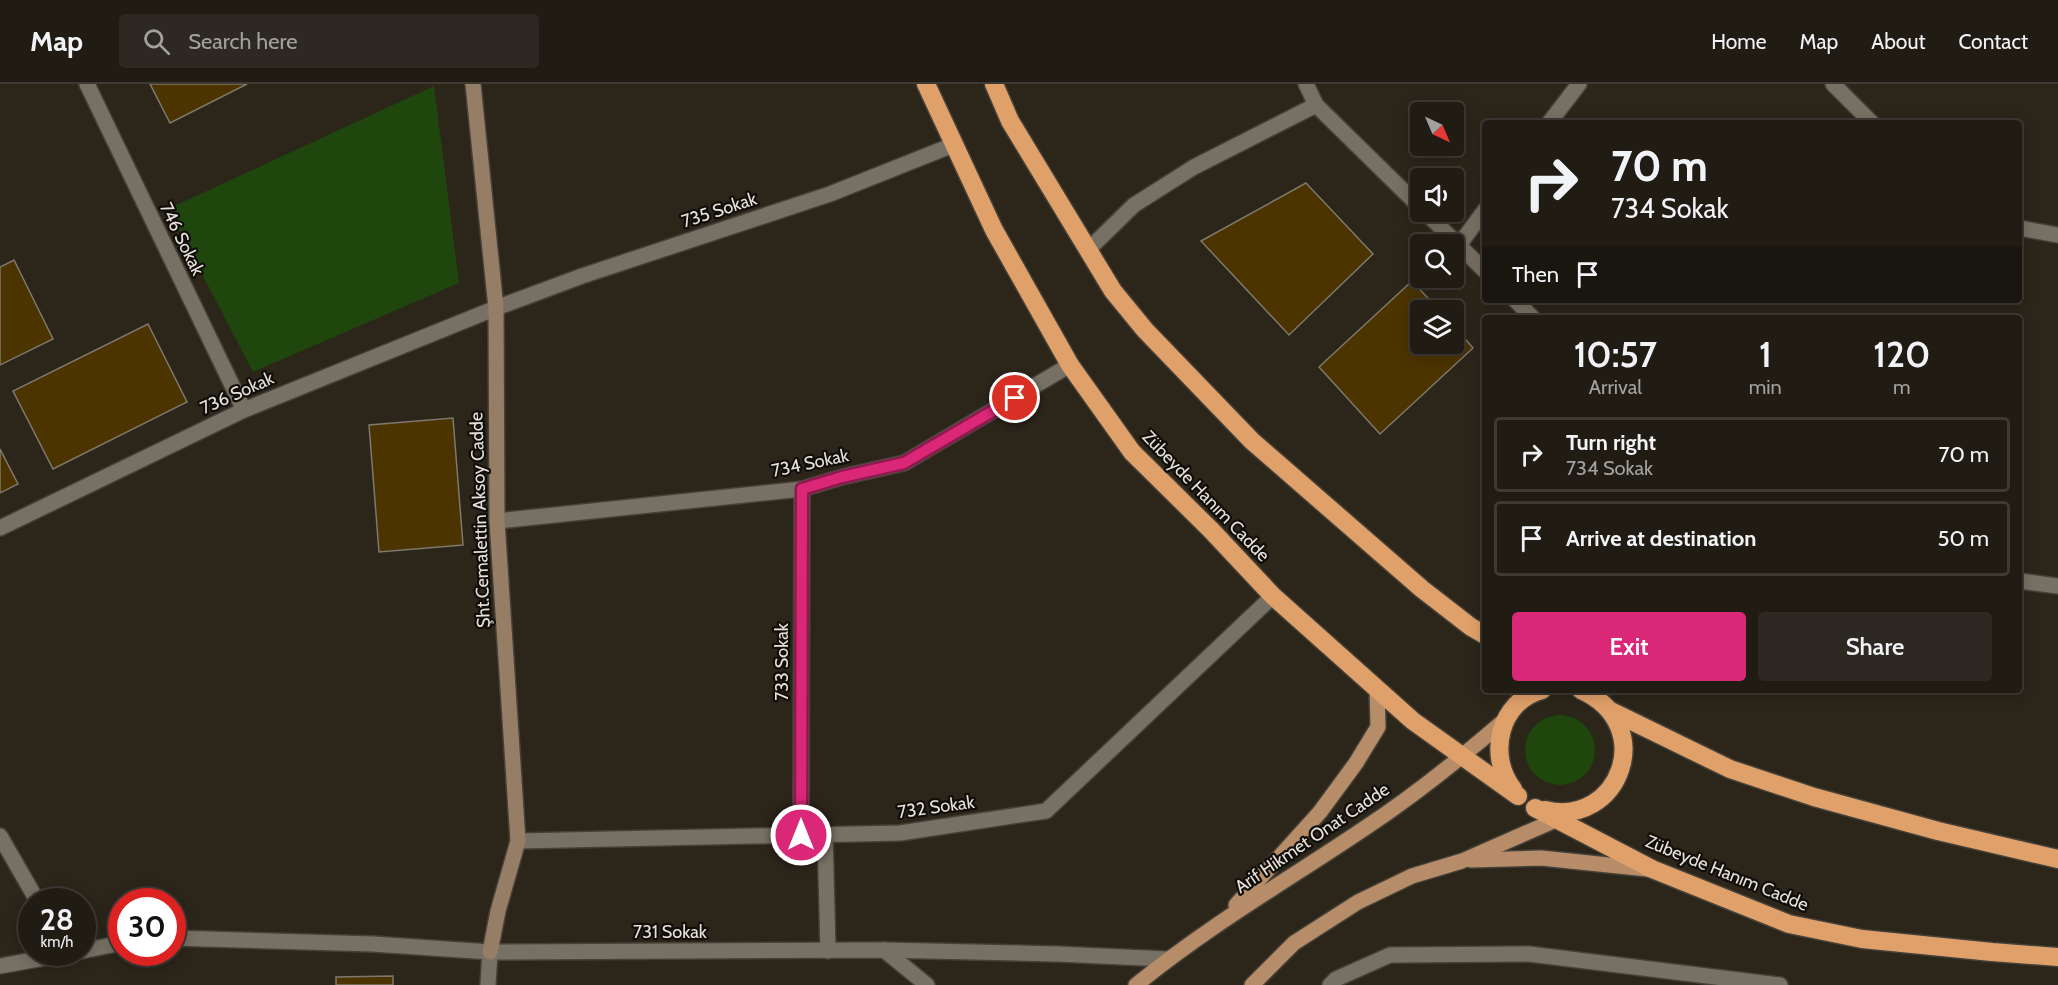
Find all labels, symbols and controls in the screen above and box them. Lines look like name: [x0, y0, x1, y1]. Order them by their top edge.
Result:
search box: [119, 14, 539, 68]
text: Map: [30, 24, 83, 58]
icon: search: [140, 25, 173, 58]
text: Search here: [188, 28, 297, 55]
text: Home: [1711, 29, 1767, 54]
text: Map: [1800, 29, 1838, 54]
text: About: [1871, 29, 1925, 54]
text: Contact: [1958, 29, 2028, 54]
north arrow: [1410, 102, 1464, 156]
map controls: [1410, 102, 1464, 354]
text: 70 m: [1611, 140, 1708, 192]
icon: right: [1512, 144, 1590, 222]
button: sound: [1410, 168, 1464, 222]
street label: 735 Sokak: [679, 187, 760, 232]
text: 734 Sokak: [1611, 192, 1729, 225]
street label: 746 Sokak: [155, 199, 209, 280]
button: search: [1410, 234, 1464, 288]
icon: arrive: [1571, 258, 1604, 291]
text: Then: [1512, 261, 1559, 288]
button: layers: [1410, 300, 1464, 354]
text: 10:57: [1574, 332, 1657, 376]
text: 1: [1759, 332, 1772, 376]
text: 120: [1873, 332, 1930, 376]
street label: 736 Sokak: [197, 367, 278, 419]
pin: [989, 372, 1040, 423]
text: Arrival: [1589, 375, 1642, 399]
text: min: [1749, 375, 1782, 399]
text: m: [1893, 375, 1911, 399]
icon: arrive: [998, 381, 1031, 414]
street label: Şht.Cemalettin Aksoy Cadde: [465, 412, 495, 628]
street label: Zübeyde Hanım Cadde: [1138, 426, 1274, 566]
text: Turn right: [1566, 429, 1656, 456]
icon: right: [1515, 438, 1548, 471]
text: 70 m: [1939, 441, 1989, 468]
street label: 734 Sokak: [769, 444, 852, 482]
text: 734 Sokak: [1566, 456, 1653, 480]
icon: arrive: [1515, 522, 1548, 555]
text: Arrive at destination: [1566, 525, 1756, 552]
text: 50 m: [1937, 525, 1989, 552]
button: Exit: [1512, 612, 1746, 681]
button: Share: [1758, 612, 1992, 681]
street label: 733 Sokak: [771, 622, 793, 701]
street label: Arif Hikmet Onat Cadde: [1231, 778, 1393, 898]
street label: 732 Sokak: [896, 791, 977, 823]
position arrow: [769, 803, 833, 867]
street label: Zübeyde Hanım Cadde: [1642, 830, 1812, 916]
speed limit sign: 30: [108, 888, 186, 966]
text: 28: [40, 901, 74, 938]
street label: 731 Sokak: [633, 921, 708, 943]
text: km/h: [41, 933, 73, 951]

